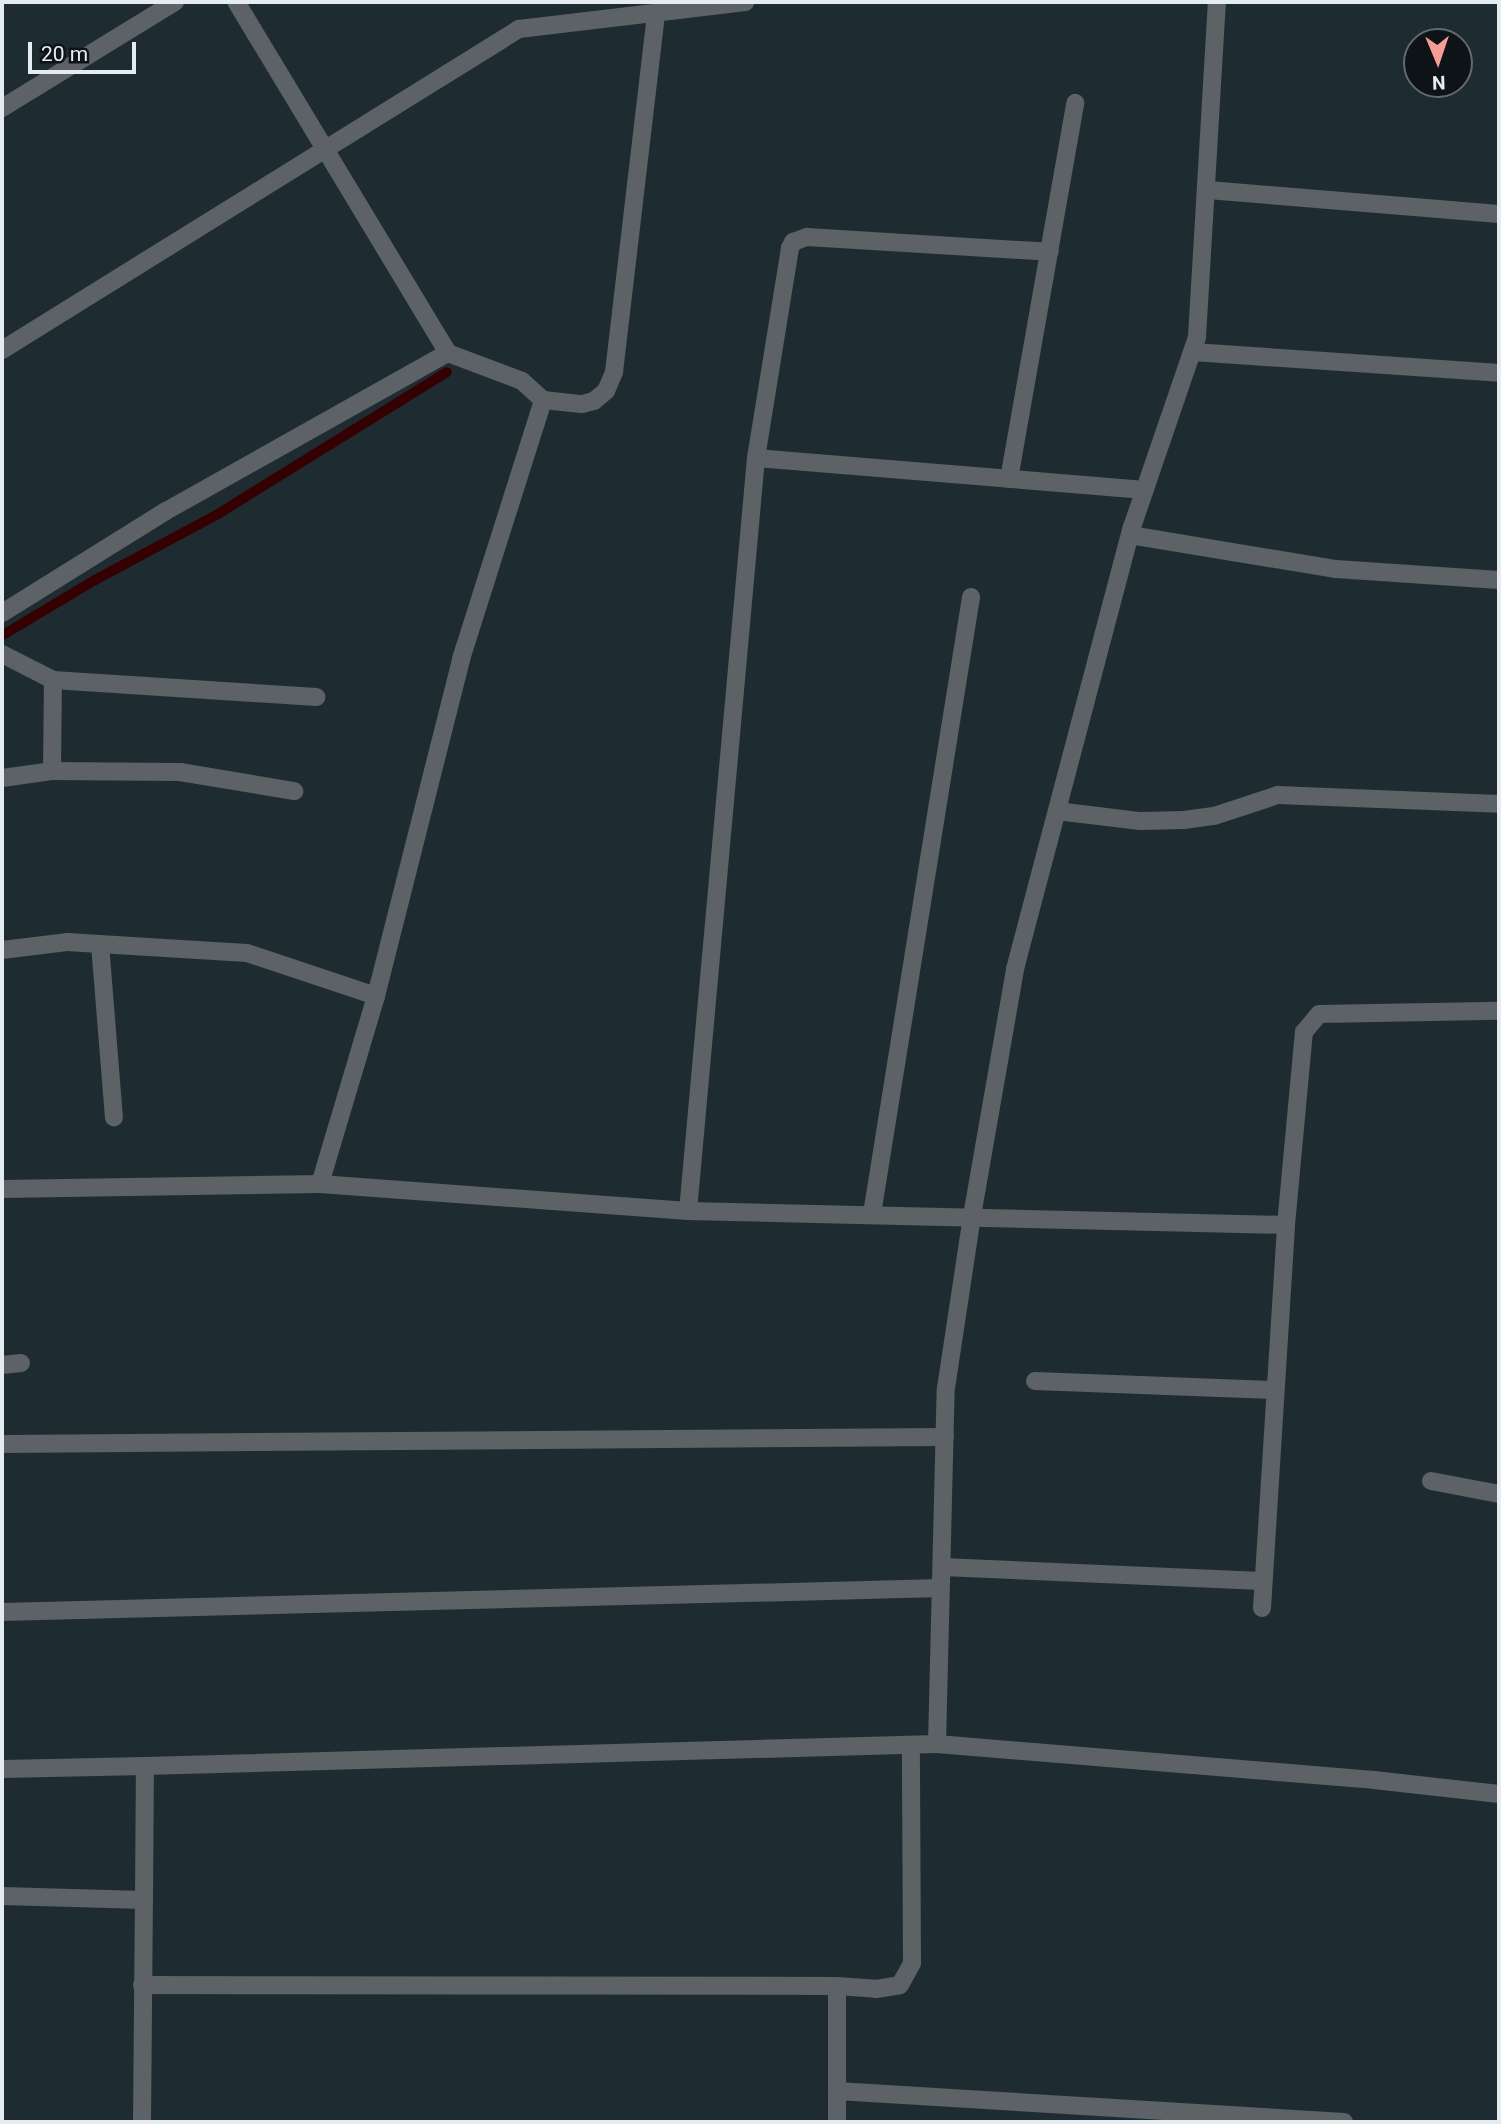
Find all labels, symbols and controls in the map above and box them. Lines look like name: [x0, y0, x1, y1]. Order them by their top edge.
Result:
scale bar: [32, 28, 140, 72]
north arrow: [1403, 28, 1473, 98]
text: 20 m: [41, 42, 88, 66]
text: N: [1432, 71, 1446, 94]

